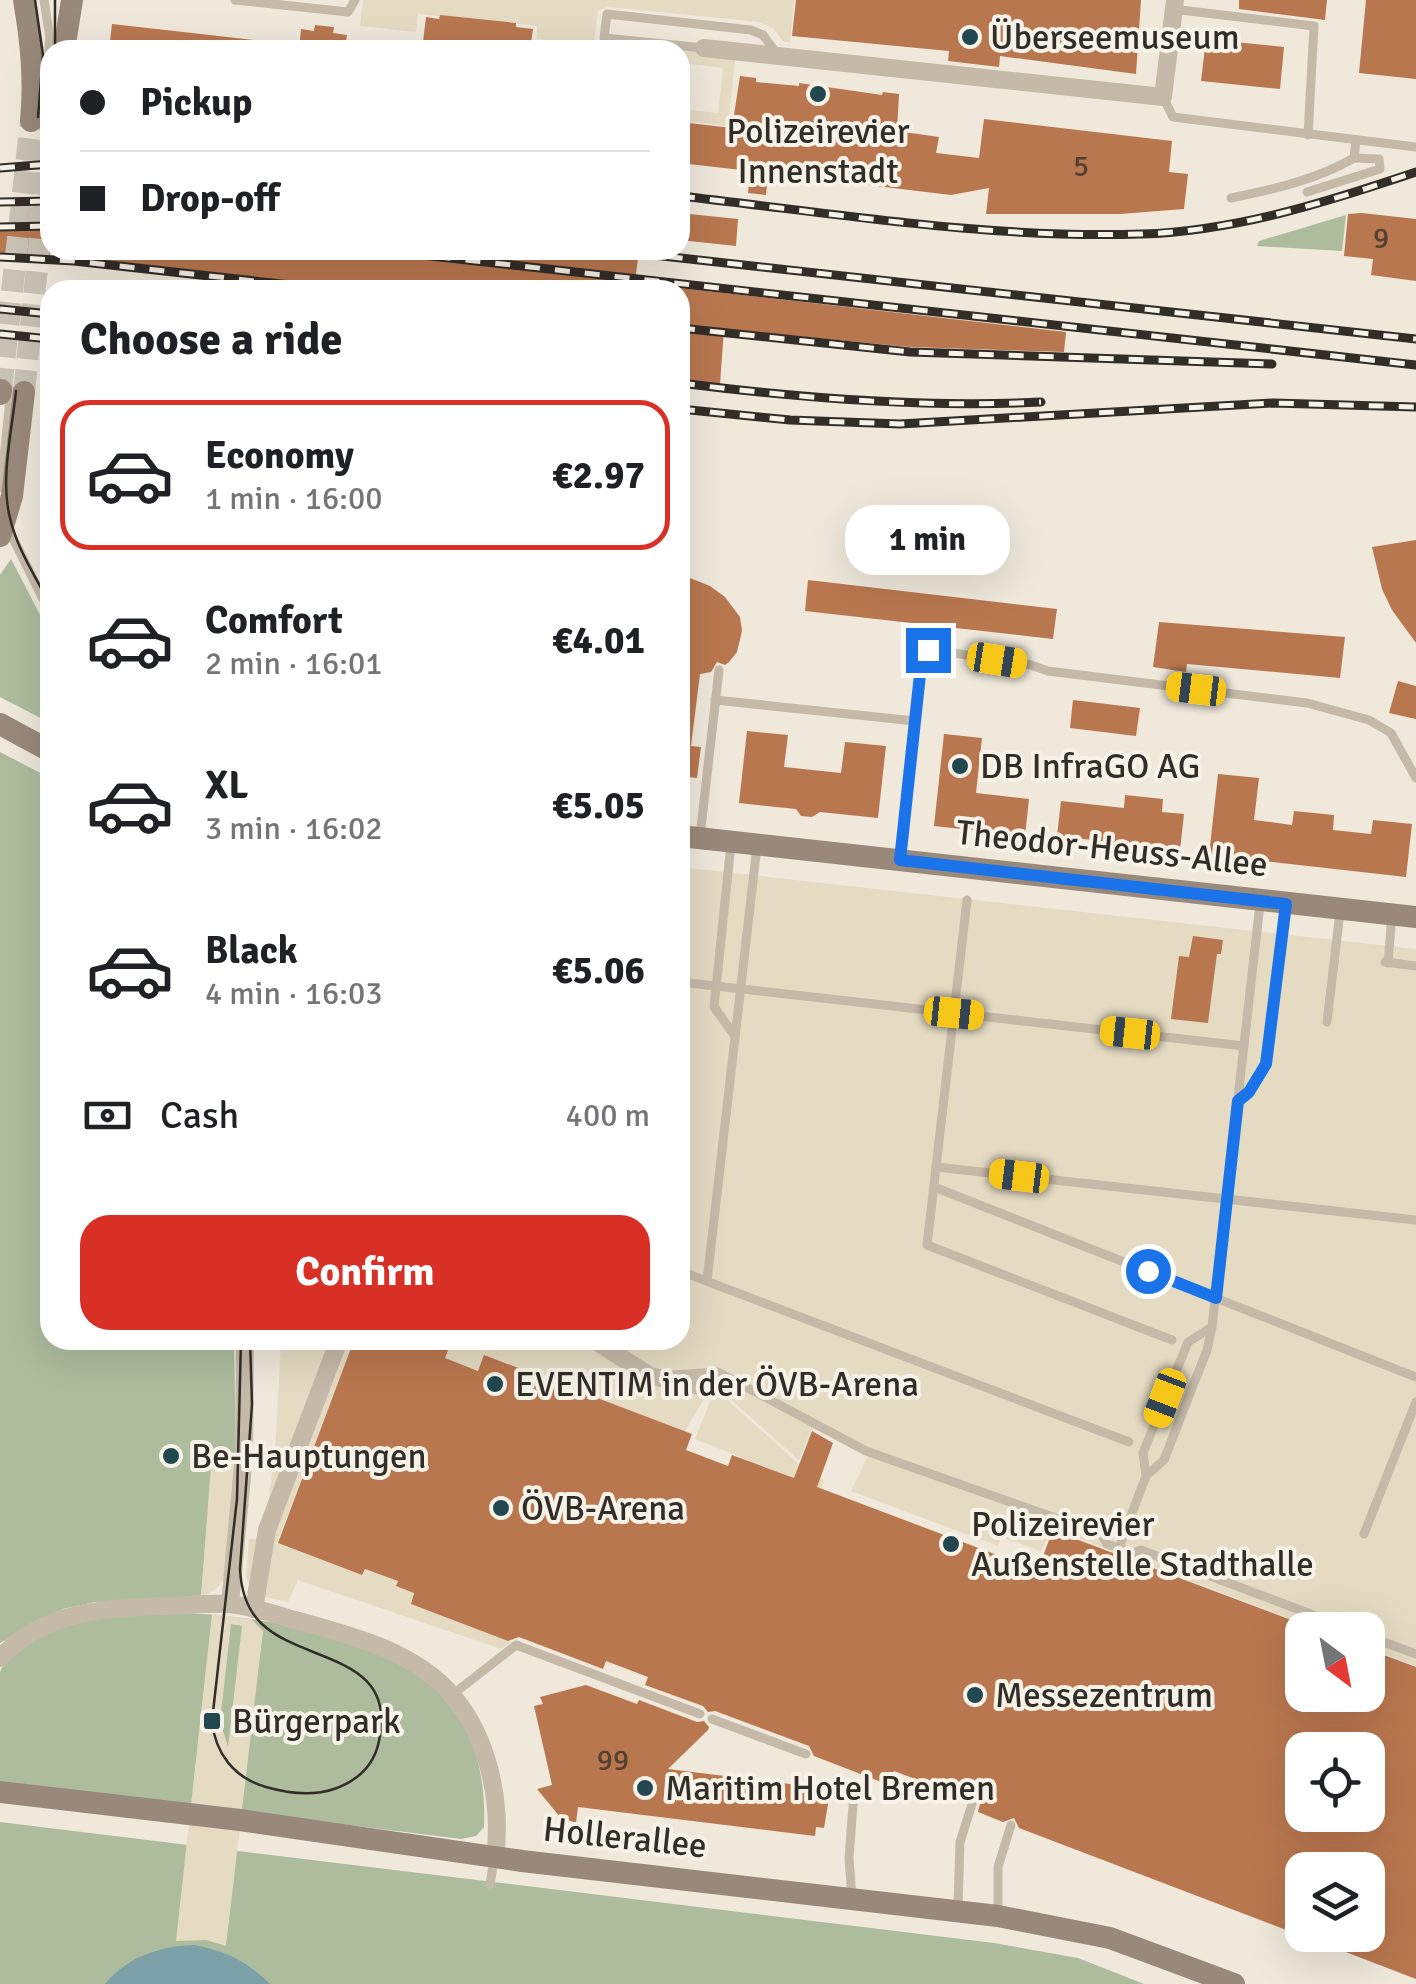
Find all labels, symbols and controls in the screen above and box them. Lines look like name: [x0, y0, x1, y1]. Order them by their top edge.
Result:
place label: Überseemuseum: [990, 16, 1240, 59]
marker: Überseemuseum: [959, 26, 981, 48]
text: Pickup: [140, 79, 252, 126]
marker: Polizeirevier Innenstadt: [807, 83, 829, 105]
place label: Polizeirevier Innenstadt: [726, 110, 910, 193]
house number: 5: [1073, 148, 1089, 185]
text: Drop-off: [140, 175, 280, 222]
house number: 9: [1373, 220, 1389, 257]
text: Choose a ride: [80, 312, 343, 367]
icon: car: [85, 430, 175, 520]
text: Economy: [205, 432, 354, 479]
text: €2.97: [552, 452, 645, 499]
text: 1 min · 16:00: [205, 479, 383, 518]
callout: 1 min: [846, 505, 1010, 575]
text: 1 min: [889, 520, 966, 559]
icon: car: [85, 595, 175, 685]
text: Comfort: [205, 597, 343, 644]
text: €4.01: [552, 617, 645, 664]
route end: [906, 628, 951, 673]
car: [965, 640, 1029, 680]
text: 2 min · 16:01: [205, 644, 383, 683]
car: [1164, 670, 1228, 708]
place label: DB InfraGO AG: [980, 745, 1200, 788]
marker: DB InfraGO AG: [949, 755, 971, 777]
icon: car: [85, 760, 175, 850]
text: XL: [205, 762, 248, 809]
text: €5.05: [552, 782, 645, 829]
text: 3 min · 16:02: [205, 809, 383, 848]
street label: Theodor-Heuss-Allee: [954, 811, 1270, 886]
icon: car: [85, 925, 175, 1015]
text: Black: [205, 927, 298, 974]
text: €5.06: [552, 947, 645, 994]
text: 4 min · 16:03: [205, 974, 383, 1013]
car: [923, 995, 985, 1031]
car: [1099, 1015, 1161, 1051]
icon: cash: [80, 1088, 135, 1143]
text: Cash: [160, 1092, 239, 1139]
text: 400 m: [566, 1096, 650, 1135]
car: [987, 1157, 1051, 1195]
button: Confirm: [80, 1215, 650, 1330]
route start: [1126, 1249, 1171, 1294]
place label: EVENTIM in der ÖVB-Arena: [515, 1363, 919, 1406]
car: [1140, 1365, 1190, 1431]
marker: EVENTIM in der ÖVB-Arena: [484, 1373, 506, 1395]
place label: Be-Hauptungen: [191, 1435, 427, 1478]
marker: Be-Hauptungen: [160, 1445, 182, 1467]
place label: ÖVB-Arena: [521, 1487, 685, 1530]
marker: ÖVB-Arena: [490, 1497, 512, 1519]
place label: Polizeirevier Außenstelle Stadthalle: [971, 1503, 1314, 1586]
marker: Polizeirevier Außenstelle Stadthalle: [940, 1533, 962, 1555]
north arrow: [1285, 1612, 1385, 1712]
map controls: [1285, 1612, 1385, 1952]
place label: Messezentrum: [995, 1674, 1213, 1717]
marker: Messezentrum: [964, 1684, 986, 1706]
place label: Bürgerpark: [232, 1700, 400, 1743]
marker: Bürgerpark: [201, 1710, 223, 1732]
button: locate: [1285, 1732, 1385, 1832]
house number: 99: [597, 1742, 629, 1779]
place label: Maritim Hotel Bremen: [665, 1767, 995, 1810]
marker: Maritim Hotel Bremen: [634, 1777, 656, 1799]
street label: Hollerallee: [541, 1808, 709, 1867]
button: layers: [1285, 1852, 1385, 1952]

